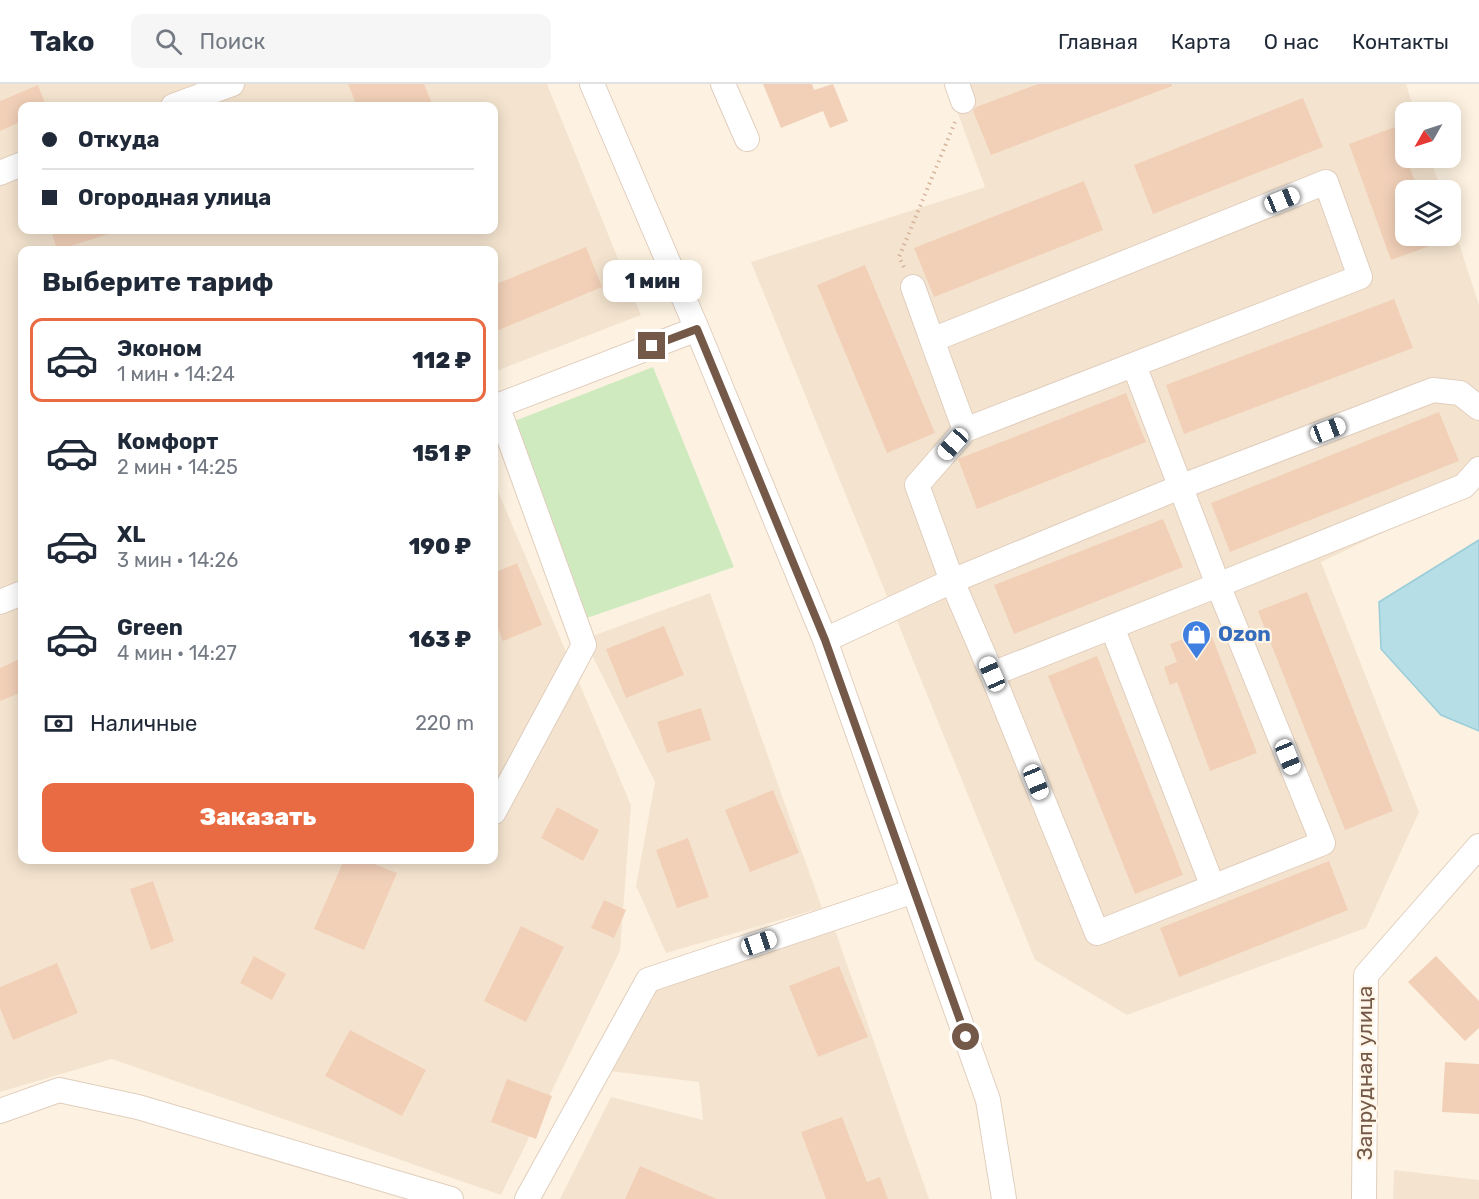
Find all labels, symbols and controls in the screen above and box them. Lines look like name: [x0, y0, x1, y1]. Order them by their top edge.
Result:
search box: [131, 14, 551, 68]
text: Tako: [30, 25, 95, 58]
icon: search: [152, 25, 185, 58]
text: Поиск: [200, 28, 265, 55]
text: Главная: [1058, 29, 1138, 54]
text: Карта: [1171, 29, 1231, 54]
text: О нас: [1264, 29, 1319, 54]
text: Контакты: [1352, 29, 1449, 54]
north arrow: [1395, 102, 1461, 168]
map controls: [1395, 102, 1461, 246]
text: Откуда: [78, 126, 160, 153]
button: layers: [1395, 180, 1461, 246]
text: Огородная улица: [78, 184, 271, 211]
car: [1262, 185, 1302, 215]
callout: 1 мин: [602, 259, 702, 301]
text: Выберите тариф: [42, 266, 273, 298]
text: 1 мин: [625, 269, 680, 293]
route end: [638, 332, 665, 359]
icon: car: [45, 333, 99, 387]
text: Эконом: [117, 335, 202, 362]
text: 112 ₽: [412, 347, 471, 374]
text: 1 мин · 14:24: [117, 362, 235, 386]
car: [1308, 415, 1348, 445]
car: [934, 425, 972, 463]
icon: car: [45, 426, 99, 480]
text: Комфорт: [117, 428, 218, 455]
text: 151 ₽: [412, 440, 471, 467]
text: 2 мин · 14:25: [117, 455, 238, 479]
icon: car: [45, 519, 99, 573]
text: XL: [117, 521, 145, 548]
text: 190 ₽: [409, 533, 471, 560]
text: 3 мин · 14:26: [117, 548, 238, 572]
icon: car: [45, 612, 99, 666]
text: Green: [117, 614, 183, 641]
shop icon: Ozon: [1181, 618, 1213, 660]
place label: Ozon: [1218, 621, 1271, 646]
text: 163 ₽: [409, 626, 471, 653]
text: 4 мин · 14:27: [117, 641, 237, 665]
car: [976, 654, 1008, 694]
icon: cash: [42, 707, 75, 740]
text: Наличные: [90, 710, 197, 737]
text: 220 m: [415, 711, 474, 735]
car: [1273, 737, 1303, 777]
car: [1021, 762, 1051, 802]
button: Заказать: [42, 783, 474, 852]
car: [739, 929, 779, 957]
street label: Запрудная улица: [1352, 986, 1377, 1160]
route start: [952, 1023, 979, 1050]

